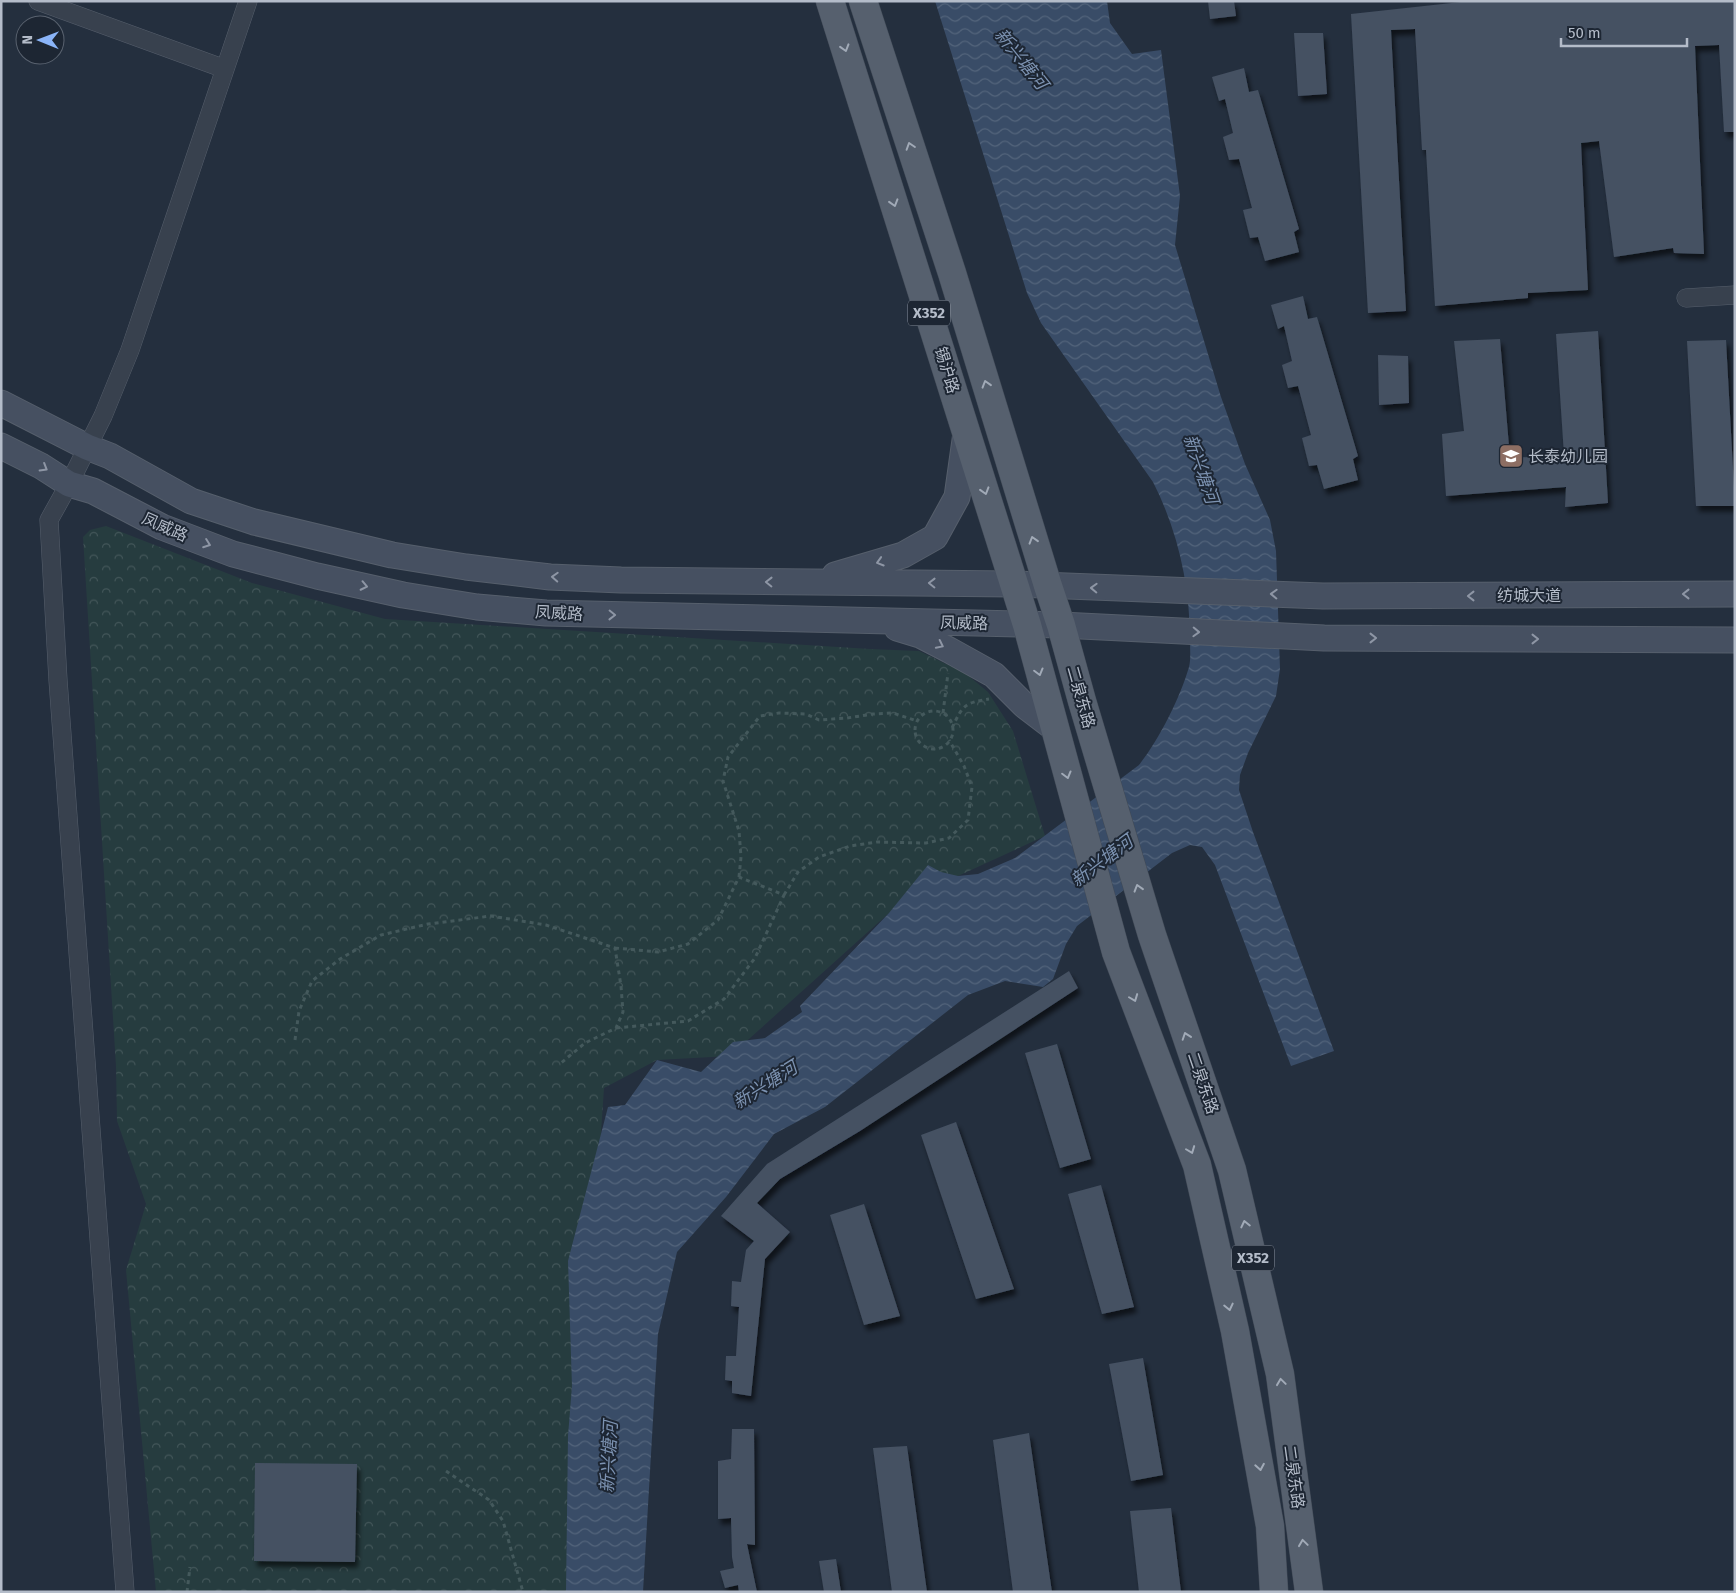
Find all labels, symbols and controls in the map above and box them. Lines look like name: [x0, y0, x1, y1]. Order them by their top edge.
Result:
north arrow: [15, 15, 65, 65]
scale bar: [1561, 15, 1687, 47]
water label: 新兴塘河: [990, 24, 1054, 96]
text: 50 m: [1568, 24, 1601, 42]
text: N: [19, 35, 36, 45]
one-way arrow: [839, 43, 849, 51]
one-way arrow: [906, 142, 916, 151]
one-way arrow: [888, 198, 898, 206]
road number: X352: [908, 300, 950, 326]
street label: 锡沪路: [931, 344, 963, 396]
one-way arrow: [981, 381, 991, 389]
water label: 新兴塘河: [1179, 431, 1224, 509]
school or university icon: 长泰幼儿园: [1498, 443, 1524, 469]
place label: 长泰幼儿园: [1528, 447, 1608, 466]
one-way arrow: [39, 462, 48, 472]
one-way arrow: [979, 487, 989, 495]
street label: 凤威路: [139, 509, 191, 545]
one-way arrow: [1029, 536, 1039, 544]
one-way arrow: [202, 538, 211, 548]
one-way arrow: [876, 556, 884, 566]
one-way arrow: [550, 572, 558, 583]
one-way arrow: [765, 576, 773, 587]
one-way arrow: [928, 578, 936, 589]
one-way arrow: [359, 580, 368, 591]
one-way arrow: [1090, 582, 1098, 593]
street label: 纺城大道: [1497, 586, 1561, 605]
one-way arrow: [1270, 589, 1278, 600]
one-way arrow: [1682, 589, 1690, 600]
one-way arrow: [1467, 590, 1475, 601]
street label: 凤威路: [535, 602, 583, 624]
one-way arrow: [608, 609, 616, 620]
street label: 凤威路: [940, 613, 988, 633]
one-way arrow: [1192, 627, 1200, 637]
one-way arrow: [1370, 633, 1377, 643]
one-way arrow: [1532, 634, 1540, 644]
one-way arrow: [935, 639, 944, 649]
street label: 二泉东路: [1063, 664, 1099, 730]
one-way arrow: [1034, 667, 1044, 676]
one-way arrow: [1062, 770, 1072, 778]
water label: 新兴塘河: [1067, 829, 1140, 891]
one-way arrow: [1133, 884, 1143, 893]
one-way arrow: [1127, 993, 1138, 1002]
one-way arrow: [1182, 1032, 1192, 1040]
street label: 二泉东路: [1184, 1050, 1222, 1116]
water label: 新兴塘河: [729, 1055, 804, 1113]
one-way arrow: [1185, 1145, 1195, 1154]
one-way arrow: [1240, 1220, 1251, 1229]
road number: X352: [1232, 1246, 1274, 1270]
one-way arrow: [1223, 1303, 1234, 1312]
one-way arrow: [1276, 1378, 1287, 1386]
water label: 新兴塘河: [596, 1417, 622, 1494]
street label: 二泉东路: [1280, 1444, 1308, 1510]
one-way arrow: [1254, 1463, 1264, 1472]
one-way arrow: [1298, 1539, 1309, 1547]

